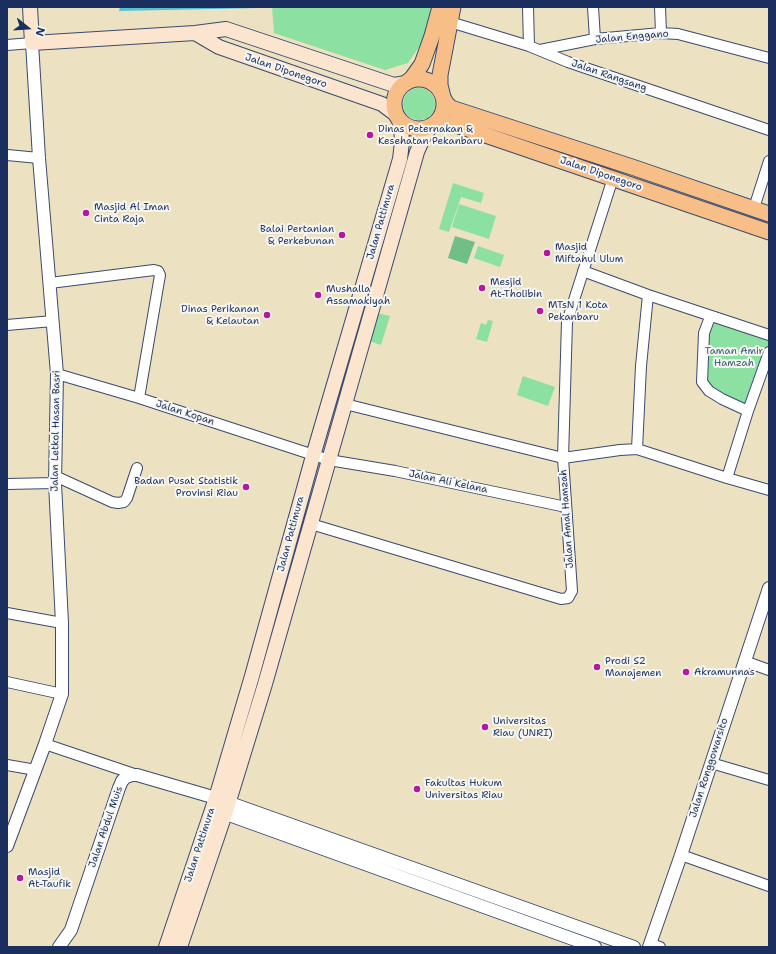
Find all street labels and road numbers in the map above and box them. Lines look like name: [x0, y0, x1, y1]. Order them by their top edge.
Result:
street label: Jalan Enggano: [595, 28, 669, 46]
street label: Jalan Diponegoro: [243, 51, 329, 91]
street label: Jalan Rangsang: [570, 57, 648, 95]
street label: Jalan Diponegoro: [558, 154, 644, 194]
street label: Jalan Pattimura: [365, 183, 397, 261]
street label: Jalan Letkol Hasan Basri: [49, 370, 63, 492]
street label: Jalan Kopan: [154, 398, 216, 428]
street label: Jalan Ali Kelana: [407, 468, 489, 496]
street label: Jalan Amal Hamzah: [558, 469, 576, 569]
street label: Jalan Pattimura: [275, 495, 307, 573]
street label: Jalan Ronggowarsito: [687, 717, 731, 819]
street label: Jalan Abdul Muis: [86, 785, 126, 869]
street label: Jalan Pattimura: [182, 806, 218, 884]

